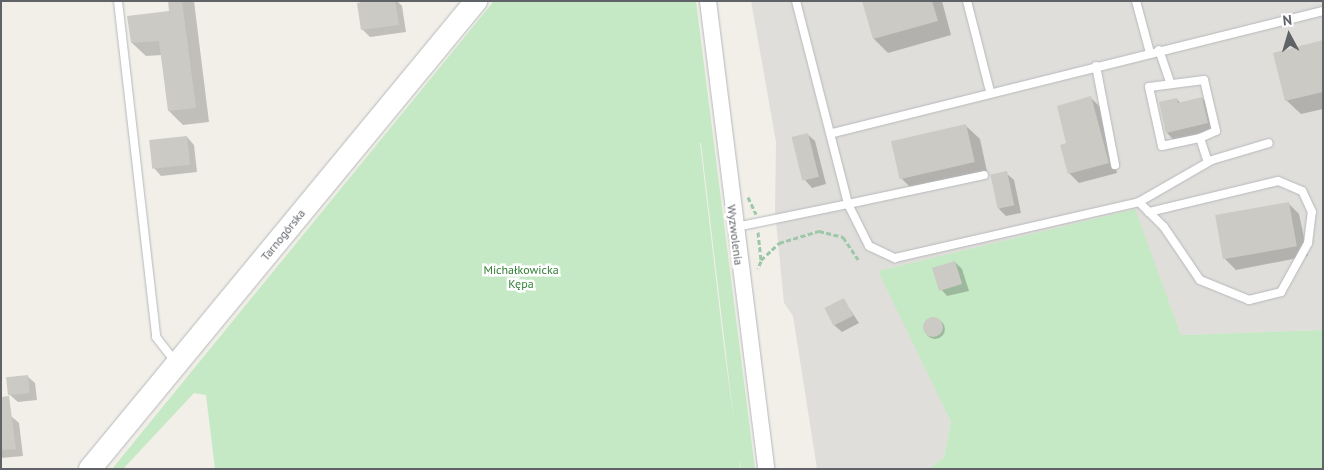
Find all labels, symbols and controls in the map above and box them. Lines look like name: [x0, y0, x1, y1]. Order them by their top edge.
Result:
north arrow: [1264, 10, 1314, 60]
text: N: [1282, 11, 1293, 30]
street label: Wyzwolenia: [724, 204, 746, 266]
street label: Tarnogórska: [258, 206, 308, 264]
park label: Michałkowicka Kępa: [483, 263, 559, 291]

